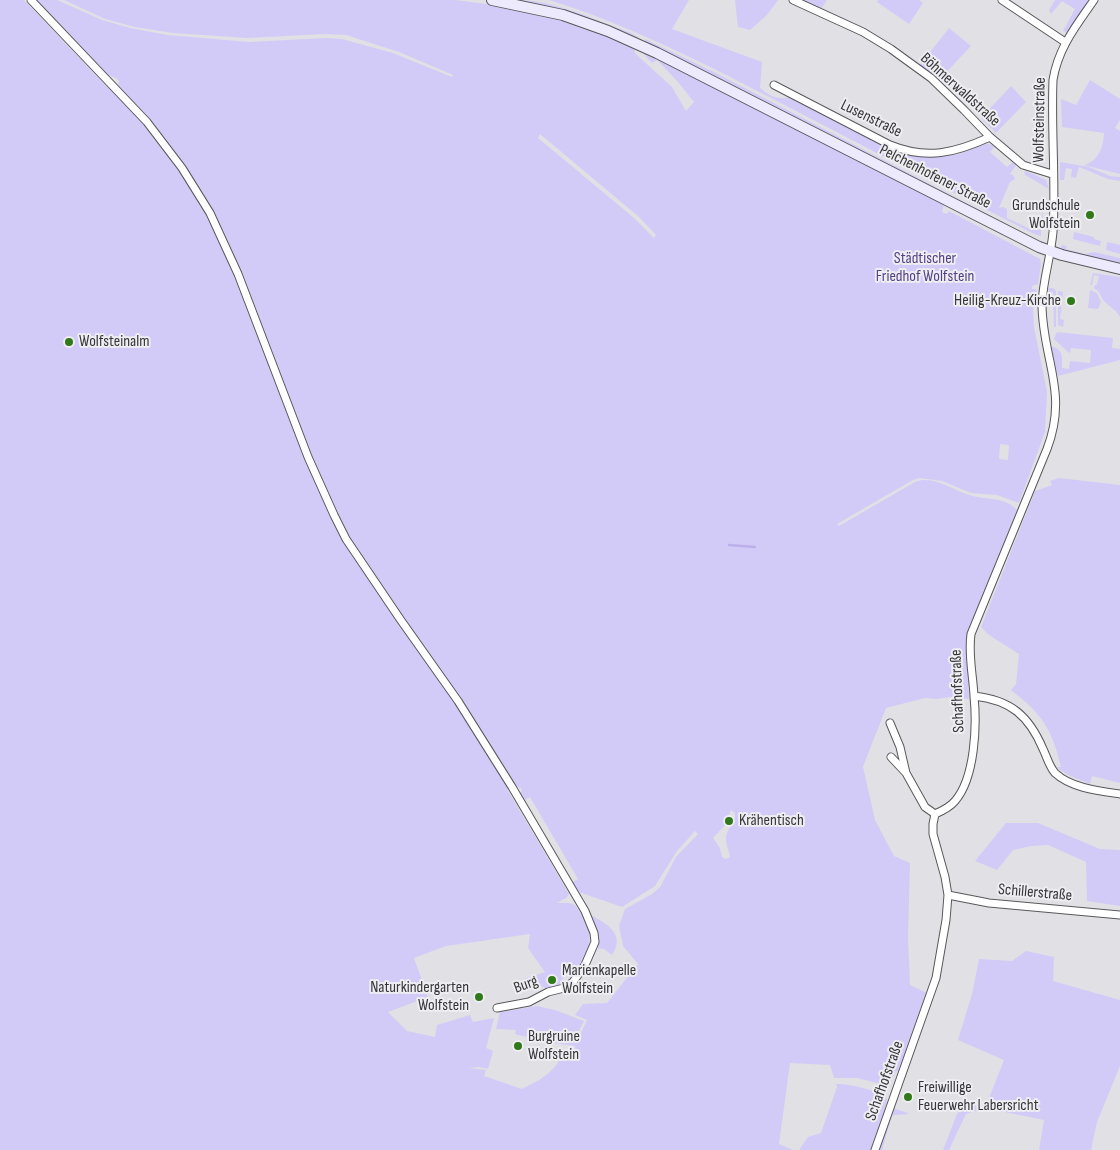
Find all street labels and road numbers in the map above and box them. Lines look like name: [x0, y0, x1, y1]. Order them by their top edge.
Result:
street label: Böhmerwaldstraße: [916, 49, 1004, 131]
street label: Wolfsteinstraße: [1030, 77, 1050, 163]
street label: Lusenstraße: [837, 96, 905, 142]
street label: Pelchenhofener Straße: [876, 141, 994, 213]
street label: Schafhofstraße: [947, 649, 969, 733]
street label: Schillerstraße: [997, 880, 1073, 906]
street label: Burg: [511, 972, 541, 998]
street label: Schafhofstraße: [862, 1039, 908, 1123]

